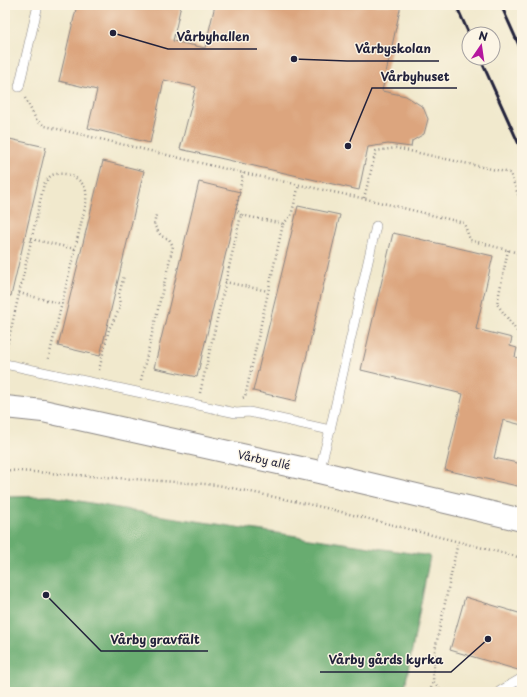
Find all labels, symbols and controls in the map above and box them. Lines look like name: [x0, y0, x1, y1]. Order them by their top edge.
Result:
callout: Vårbyhallen: [168, 25, 257, 49]
north arrow: [461, 26, 501, 66]
text: Vårbyhallen: [177, 27, 249, 45]
text: N: [477, 27, 490, 45]
callout: Vårbyskolan: [347, 37, 439, 61]
text: Vårbyskolan: [355, 39, 431, 57]
callout: Vårbyhuset: [372, 64, 457, 88]
text: Vårbyhuset: [380, 67, 450, 85]
street label: Vårby allé: [236, 446, 292, 473]
callout: Vårby gravfält: [101, 627, 208, 651]
text: Vårby gravfält: [110, 630, 200, 648]
callout: Vårby gårds kyrka: [320, 648, 451, 672]
text: Vårby gårds kyrka: [328, 650, 444, 668]

